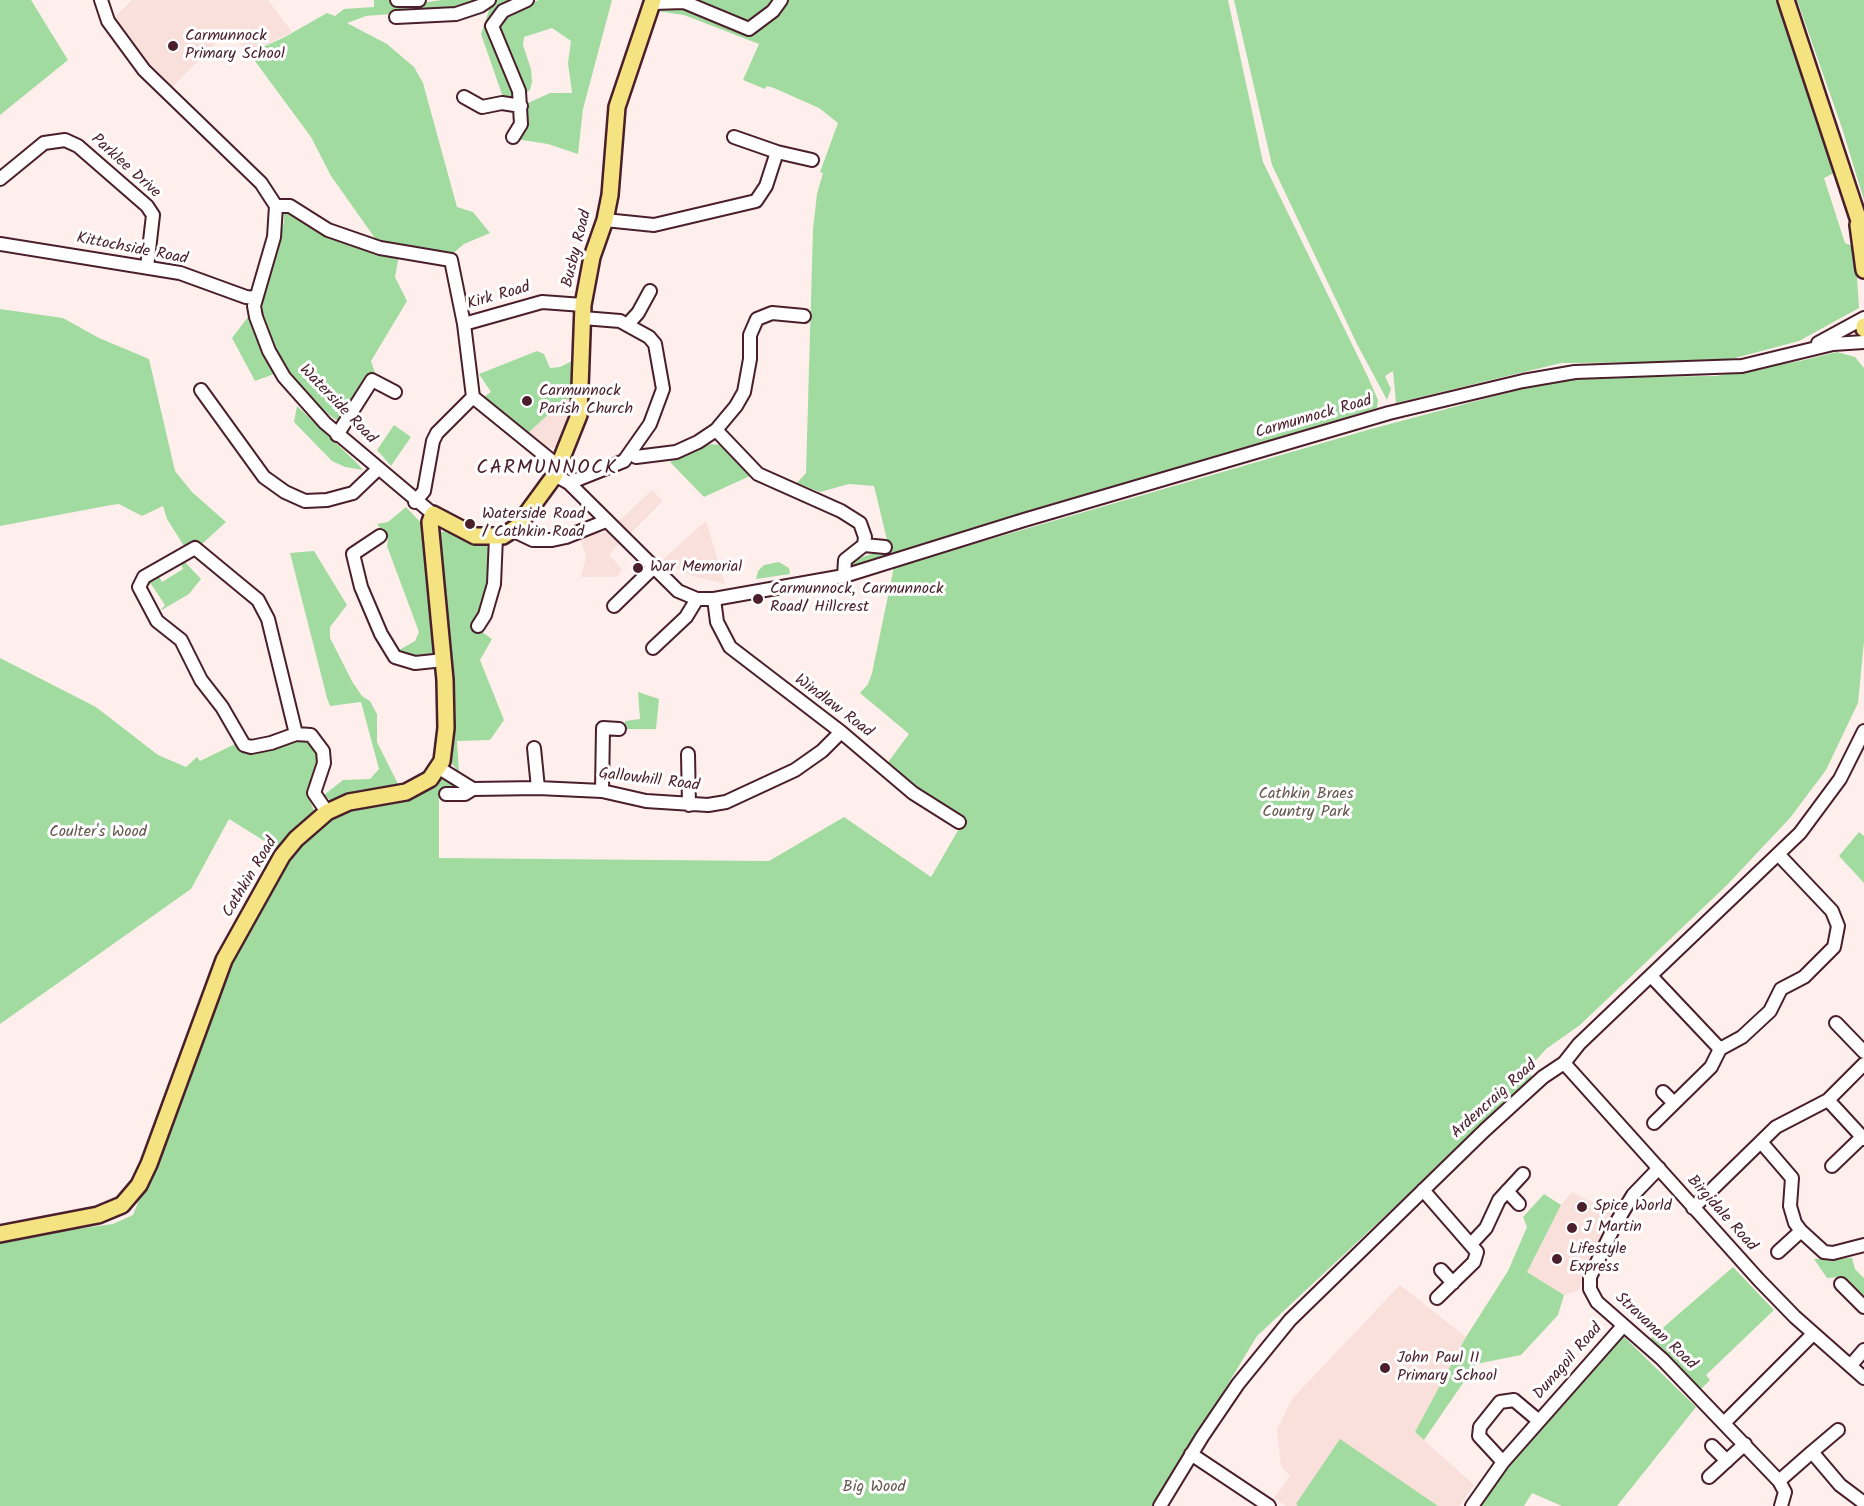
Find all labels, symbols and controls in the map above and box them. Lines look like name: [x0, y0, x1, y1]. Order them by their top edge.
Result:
place label: Carmunnock Primary School: [185, 27, 285, 65]
marker: Carmunnock Primary School: [166, 39, 180, 53]
street label: Parklee Drive: [86, 131, 164, 203]
street label: Busby Road: [559, 208, 597, 290]
street label: Kittochside Road: [75, 230, 189, 270]
street label: Kirk Road: [465, 279, 533, 315]
street label: Waterside Road: [294, 361, 380, 449]
place label: Carmunnock Parish Church: [539, 382, 633, 420]
street label: Carmunnock Road: [1254, 392, 1374, 444]
marker: Carmunnock Parish Church: [520, 394, 534, 408]
district label: CARMUNNOCK: [476, 458, 618, 482]
place label: Waterside Road / Cathkin Road: [482, 505, 585, 543]
marker: Waterside Road / Cathkin Road: [463, 517, 477, 531]
place label: War Memorial: [650, 558, 742, 578]
marker: War Memorial: [631, 561, 645, 575]
place label: Carmunnock, Carmunnock Road/ Hillcrest: [770, 580, 944, 618]
marker: Carmunnock, Carmunnock Road/ Hillcrest: [751, 592, 765, 606]
street label: Windlaw Road: [790, 671, 876, 743]
street label: Gallowhill Road: [597, 765, 701, 797]
park label: Cathkin Braes Country Park: [1258, 785, 1354, 823]
park label: Coulter's Wood: [49, 823, 147, 843]
street label: Cathkin Road: [220, 834, 282, 922]
street label: Ardencraig Road: [1448, 1057, 1542, 1143]
street label: Birgidale Road: [1682, 1172, 1760, 1256]
place label: Spice World: [1594, 1197, 1672, 1217]
marker: Spice World: [1575, 1200, 1589, 1214]
place label: J Martin: [1584, 1218, 1642, 1238]
marker: J Martin: [1565, 1221, 1579, 1235]
place label: Lifestyle Express: [1569, 1240, 1626, 1278]
marker: Lifestyle Express: [1550, 1252, 1564, 1266]
street label: Stravanan Road: [1610, 1289, 1700, 1375]
street label: Dunagoil Road: [1531, 1320, 1607, 1404]
place label: John Paul II Primary School: [1397, 1349, 1497, 1387]
marker: John Paul II Primary School: [1378, 1361, 1392, 1375]
park label: Big Wood: [842, 1478, 906, 1498]

